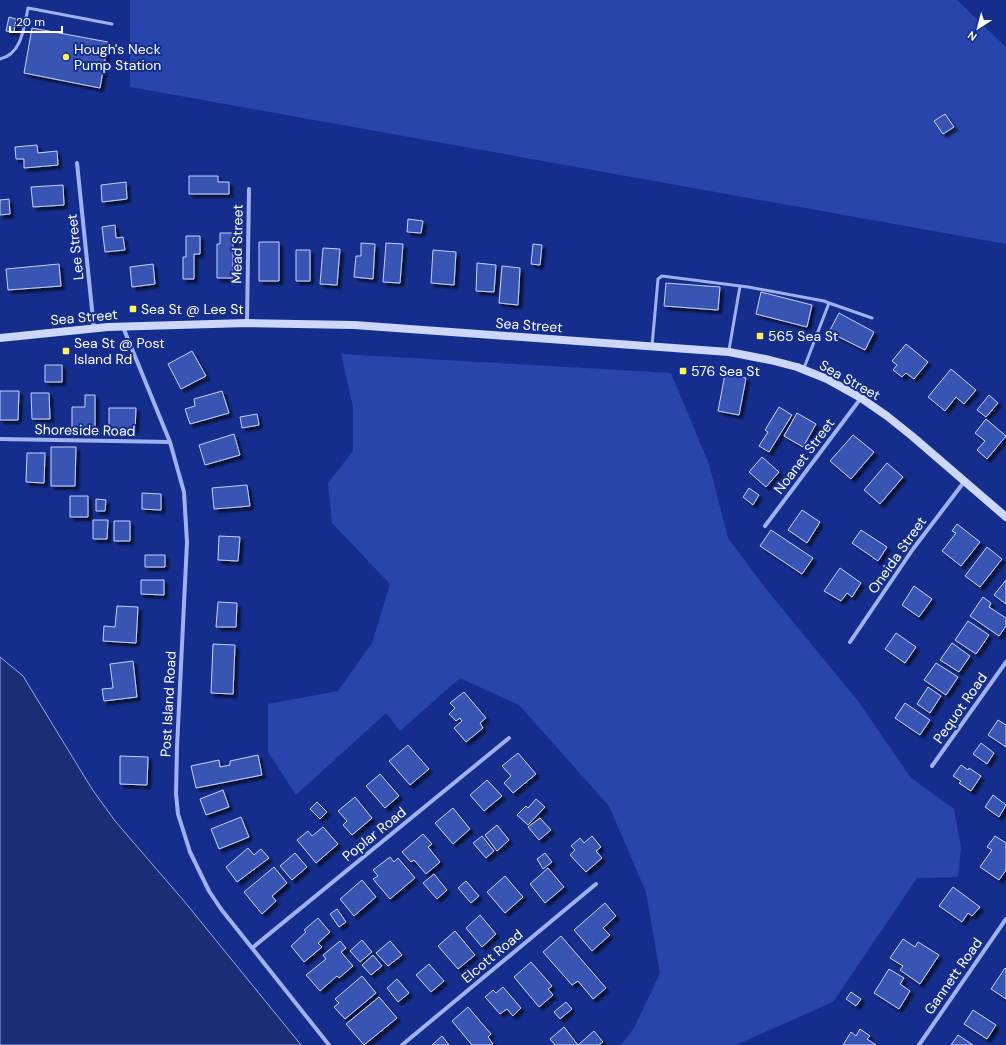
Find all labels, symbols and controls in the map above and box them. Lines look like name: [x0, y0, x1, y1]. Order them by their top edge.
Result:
scale bar: [10, 8, 62, 34]
north arrow: [958, 8, 998, 48]
text: 20 m: [16, 14, 45, 30]
text: N: [965, 28, 979, 44]
place label: Hough's Neck Pump Station: [74, 40, 161, 74]
marker: Hough's Neck Pump Station: [61, 52, 71, 62]
street label: Mead Street: [227, 204, 247, 284]
street label: Lee Street: [63, 213, 87, 281]
place label: Sea St @ Lee St: [141, 300, 244, 318]
marker: Sea St @ Lee St: [128, 304, 138, 314]
street label: Sea Street: [50, 305, 118, 329]
street label: Sea Street: [495, 314, 563, 336]
place label: 565 Sea St: [768, 327, 838, 345]
marker: 565 Sea St: [755, 331, 765, 341]
place label: Sea St @ Post Island Rd: [74, 334, 165, 368]
marker: Sea St @ Post Island Rd: [61, 346, 71, 356]
street label: Sea Street: [816, 356, 884, 404]
place label: 576 Sea St: [691, 362, 760, 380]
marker: 576 Sea St: [678, 366, 688, 376]
street label: Noanet Street: [770, 415, 838, 497]
street label: Shoreside Road: [34, 420, 136, 440]
street label: Oneida Street: [864, 513, 930, 597]
street label: Post Island Road: [156, 651, 180, 757]
street label: Pequot Road: [929, 669, 991, 747]
street label: Poplar Road: [338, 803, 410, 865]
street label: Elcott Road: [458, 925, 526, 987]
street label: Gannett Road: [920, 934, 986, 1018]

